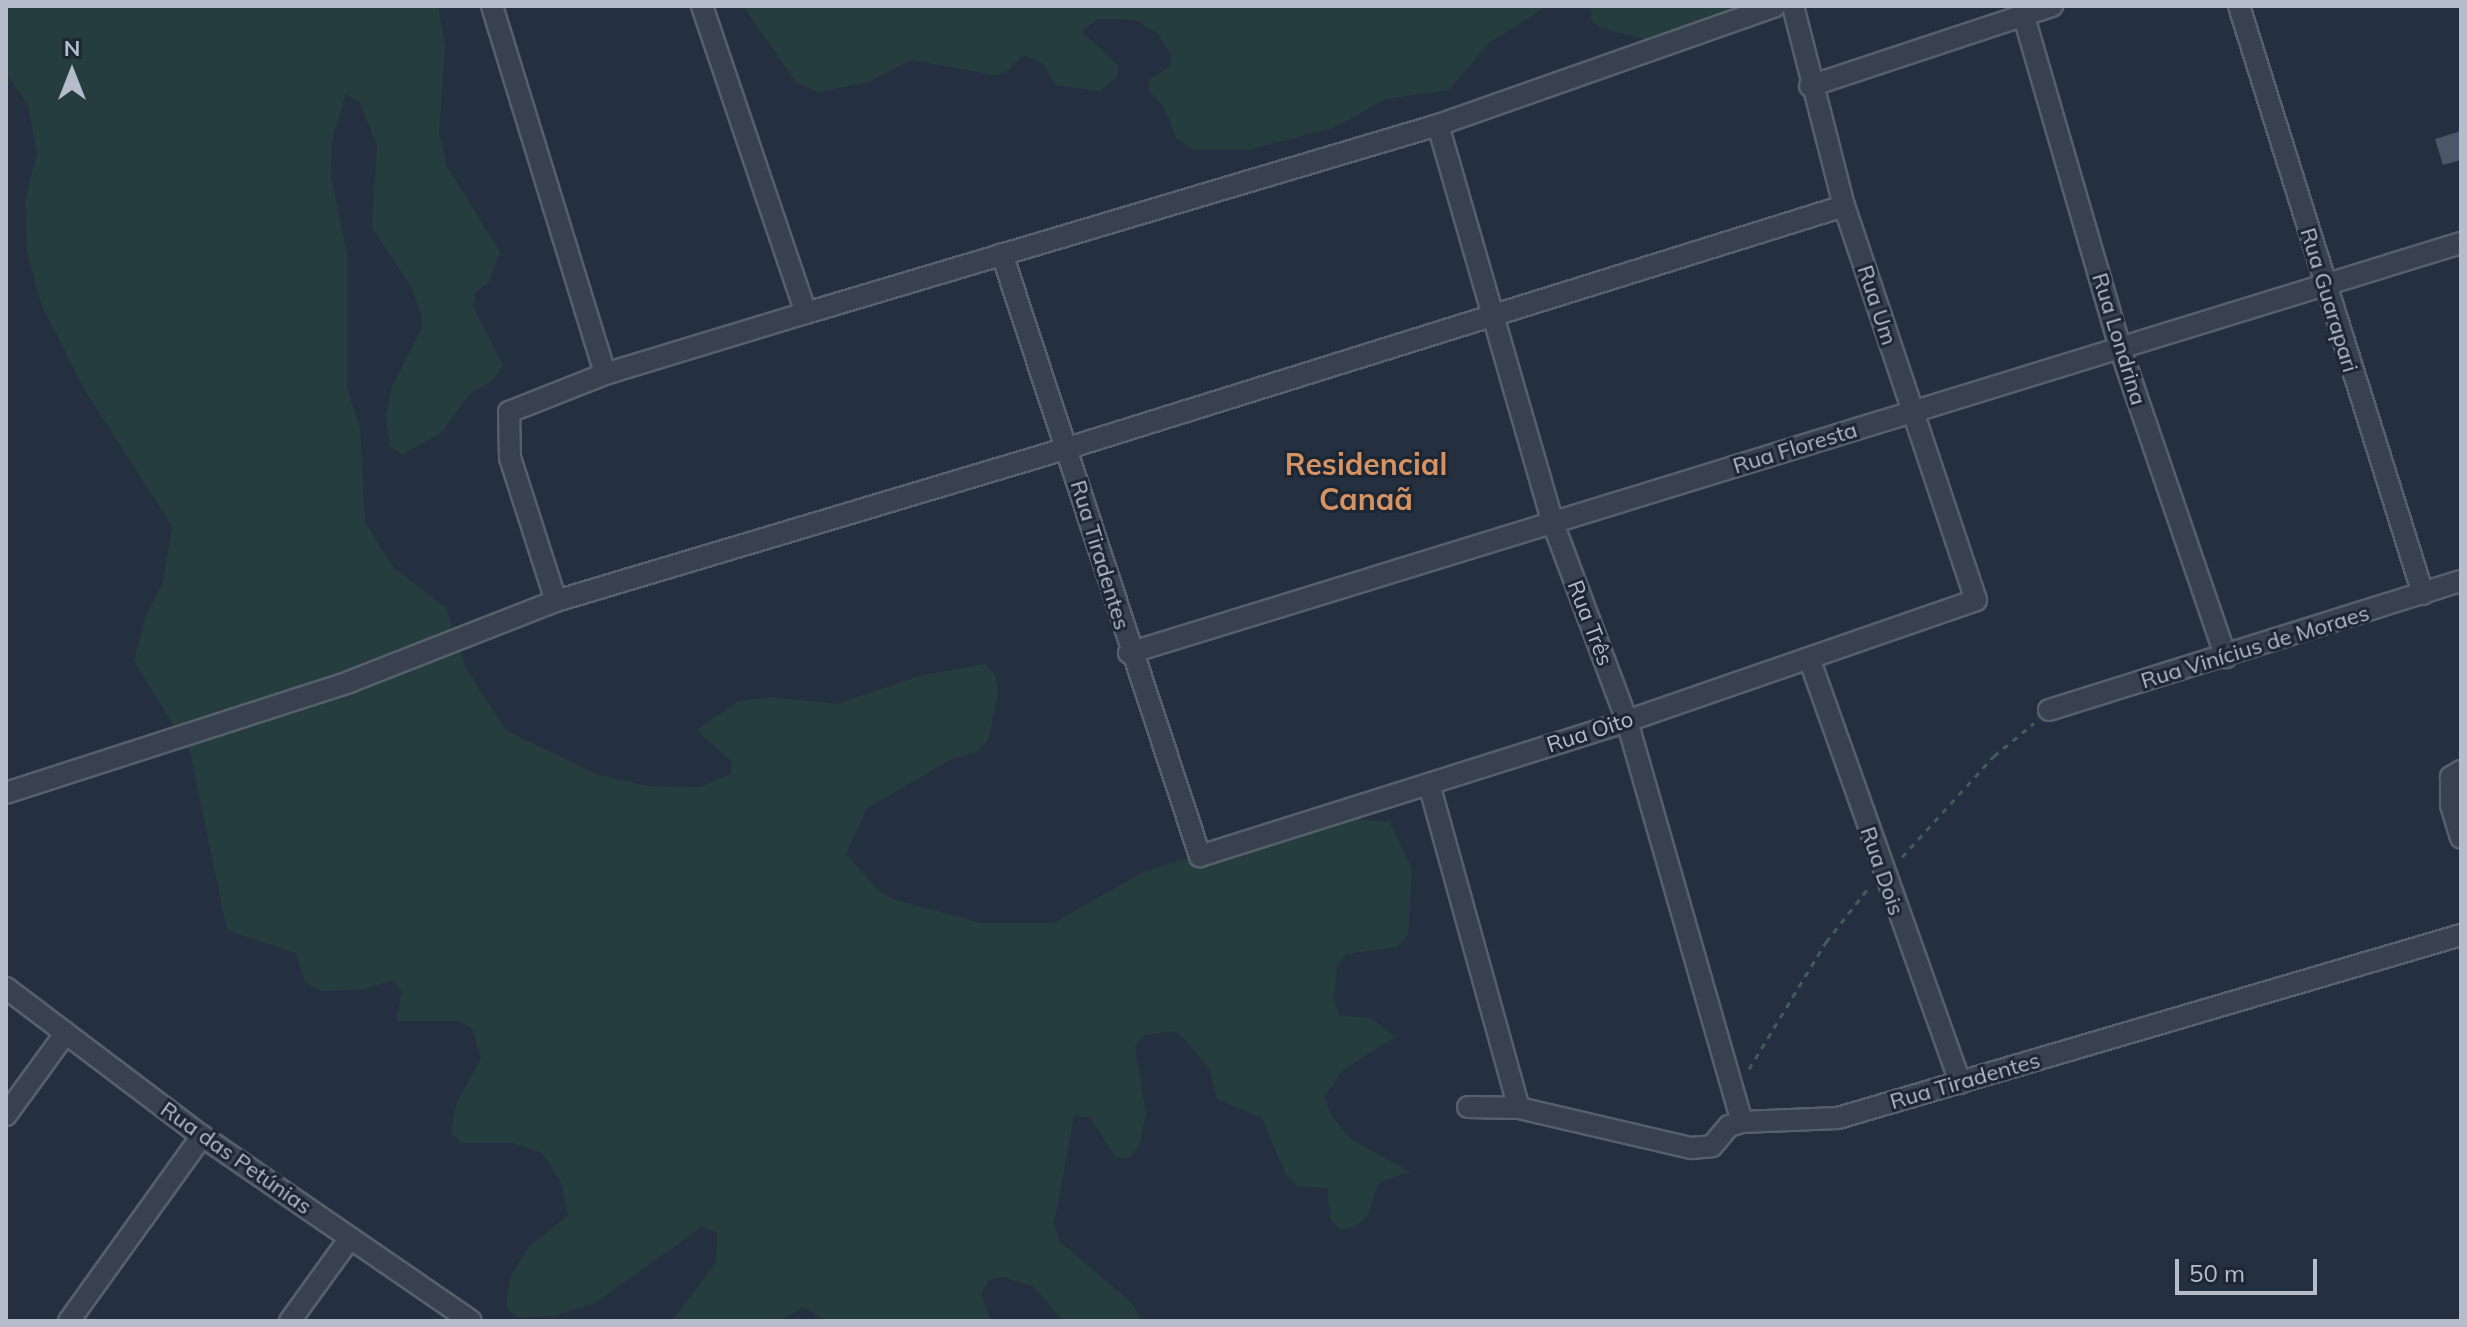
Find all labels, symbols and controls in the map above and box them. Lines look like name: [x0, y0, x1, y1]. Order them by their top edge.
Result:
north arrow: [32, 32, 112, 112]
text: N: [64, 34, 80, 62]
street label: Rua Guarapari: [2295, 225, 2363, 375]
street label: Rua Um: [1852, 262, 1902, 348]
street label: Rua Londrina: [2086, 270, 2152, 408]
street label: Rua Floresta: [1730, 417, 1860, 479]
district label: Residencial Canaã: [1285, 446, 1447, 516]
street label: Rua Tiradentes: [1065, 477, 1135, 633]
street label: Rua Três: [1562, 577, 1618, 669]
street label: Rua Vinícius de Moraes: [2138, 600, 2372, 694]
street label: Rua Oito: [1543, 706, 1637, 758]
street label: Rua Dois: [1855, 823, 1909, 919]
street label: Rua Tiradentes: [1887, 1047, 2043, 1115]
street label: Rua das Petúnias: [155, 1096, 317, 1220]
scale bar: [2179, 1243, 2321, 1293]
text: 50 m: [2189, 1258, 2245, 1288]

